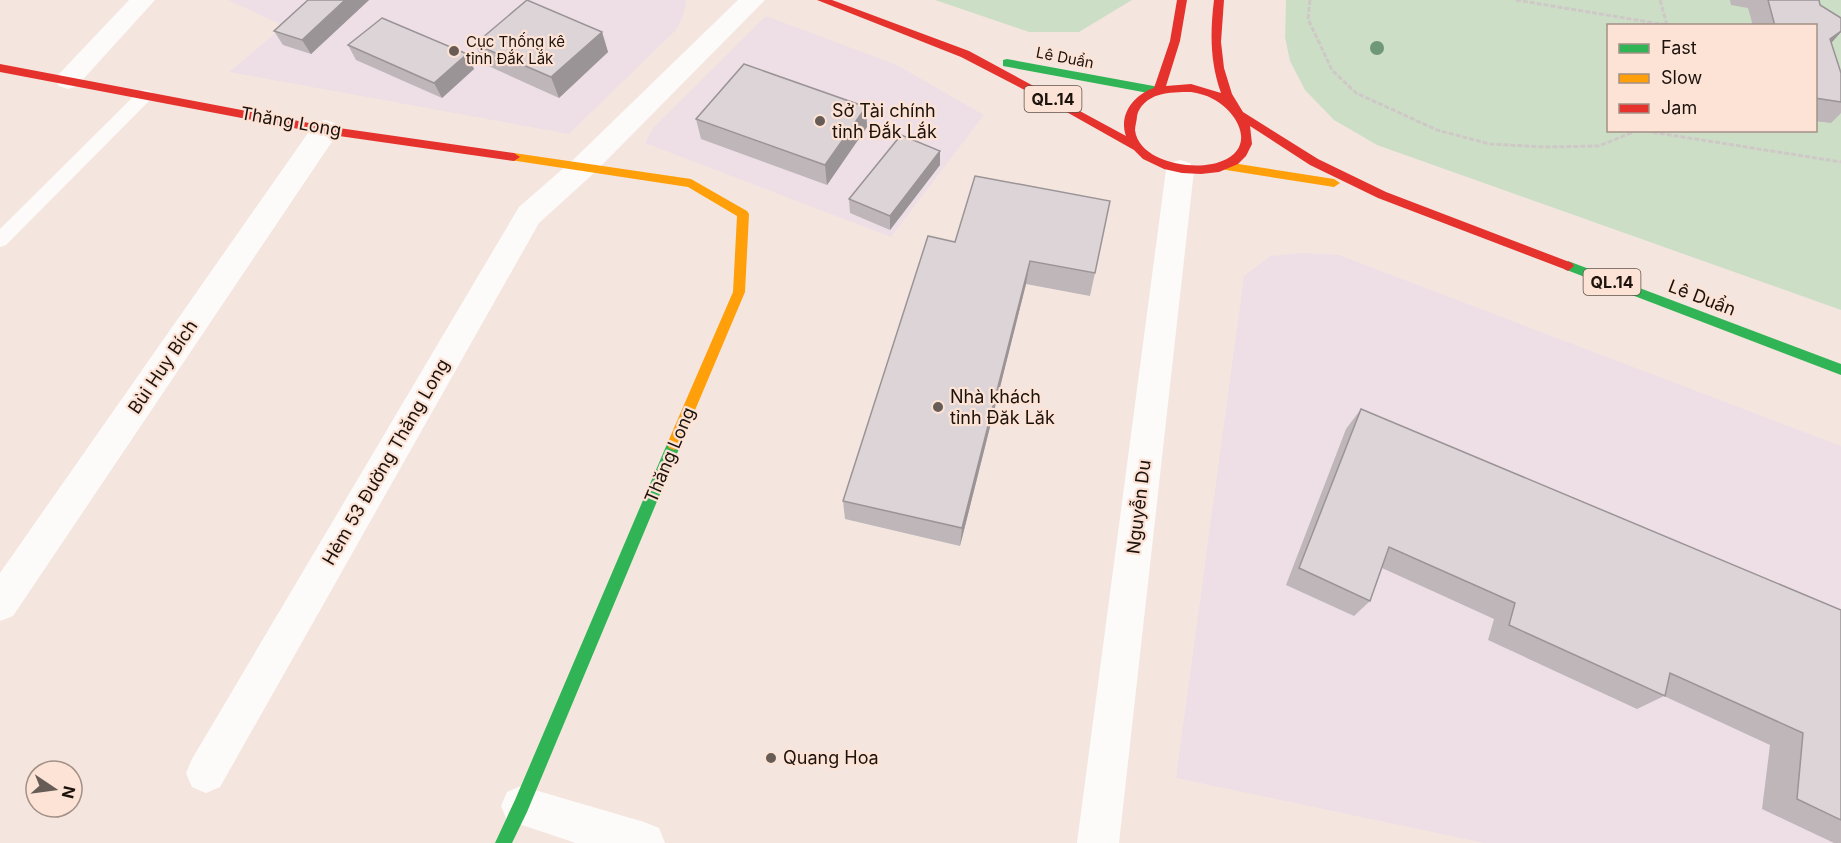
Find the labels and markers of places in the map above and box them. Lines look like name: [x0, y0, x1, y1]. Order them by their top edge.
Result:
place label: Cục Thống kê tỉnh Đắk Lắk: [466, 32, 565, 68]
marker: Cục Thống kê tỉnh Đắk Lắk: [447, 44, 461, 58]
place label: Sở Tài chính tỉnh Đắk Lắk: [832, 100, 937, 142]
marker: Sở Tài chính tỉnh Đắk Lắk: [813, 114, 827, 128]
place label: Nhà khách tỉnh Đăk Lăk: [950, 386, 1055, 428]
marker: Nhà khách tỉnh Đăk Lăk: [931, 400, 945, 414]
place label: Quang Hoa: [783, 747, 879, 768]
marker: Quang Hoa: [764, 751, 778, 765]

